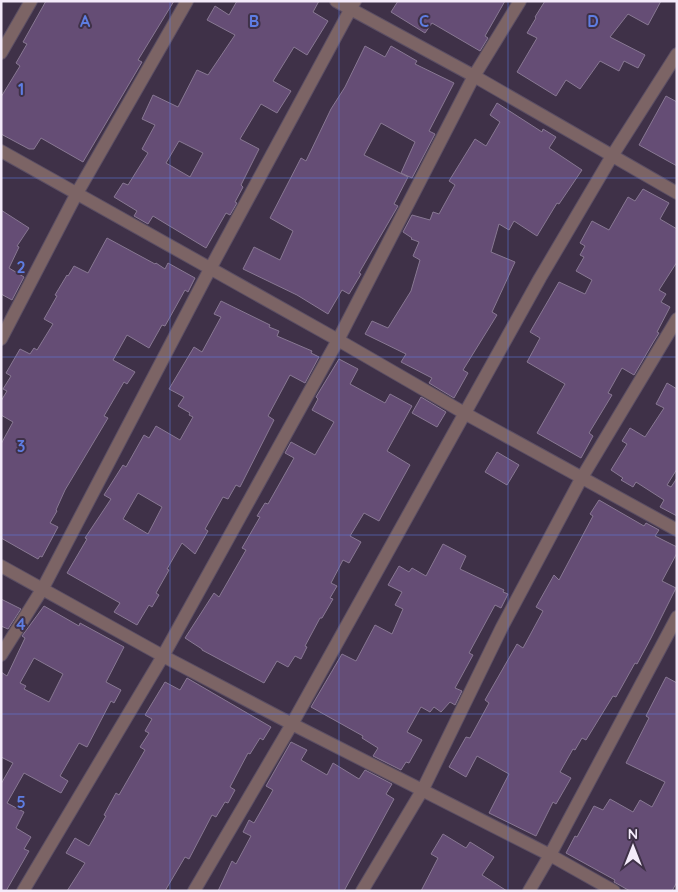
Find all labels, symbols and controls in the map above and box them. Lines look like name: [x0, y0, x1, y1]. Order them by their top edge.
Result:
text: A: [80, 11, 91, 31]
text: B: [249, 11, 259, 31]
text: C: [419, 11, 429, 31]
text: D: [587, 11, 599, 31]
text: 1: [18, 79, 24, 99]
text: 2: [16, 257, 26, 277]
text: 3: [17, 436, 25, 456]
text: 4: [16, 614, 26, 634]
text: 5: [16, 792, 26, 812]
north arrow: [608, 822, 658, 872]
text: N: [628, 825, 638, 843]

